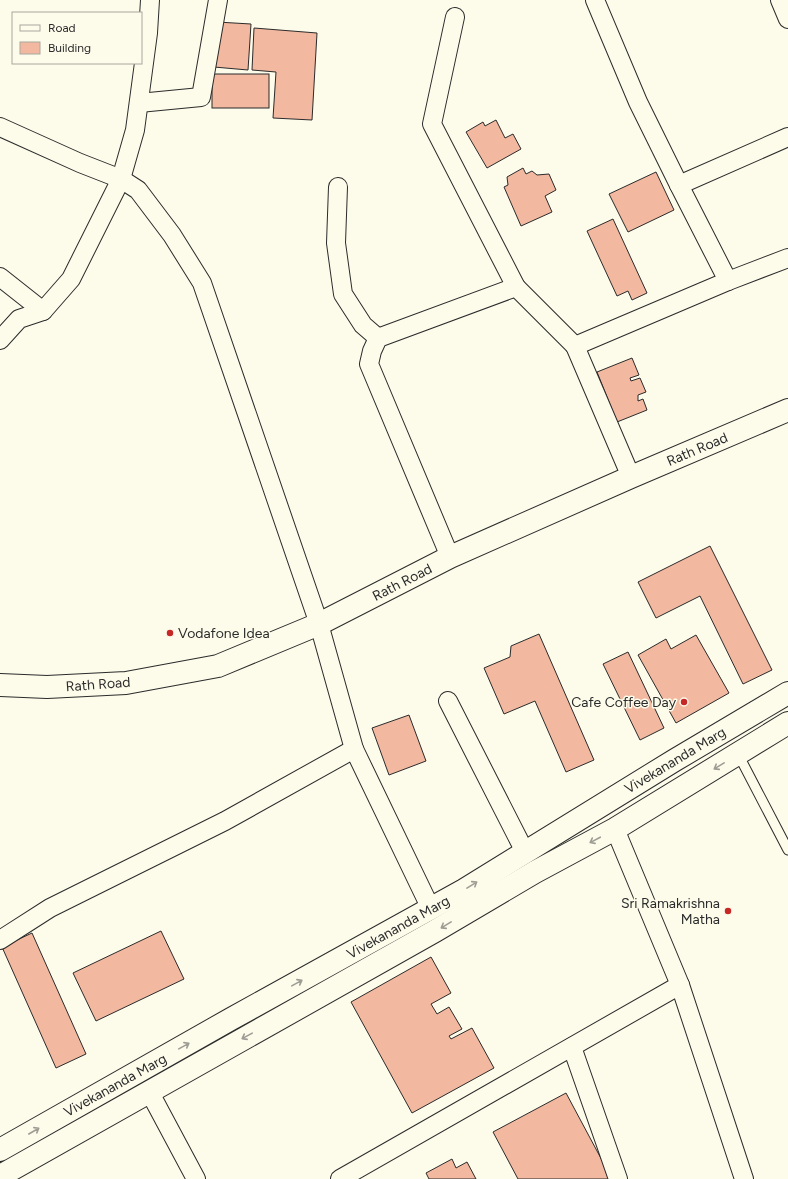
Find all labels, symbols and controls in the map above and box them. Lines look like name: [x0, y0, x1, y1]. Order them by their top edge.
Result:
legend: [12, 12, 142, 64]
text: Road: [48, 21, 76, 35]
text: Building: [48, 41, 91, 55]
street label: Rath Road: [664, 429, 730, 470]
street label: Rath Road: [370, 560, 435, 605]
place label: Vodafone Idea: [178, 625, 270, 642]
marker: Vodafone Idea: [165, 628, 175, 638]
street label: Rath Road: [65, 674, 131, 695]
place label: Cafe Coffee Day: [571, 694, 677, 711]
marker: Cafe Coffee Day: [679, 697, 689, 707]
street label: Vivekananda Marg: [622, 724, 729, 797]
one-way arrow: [714, 762, 725, 770]
one-way arrow: [589, 836, 601, 844]
one-way arrow: [466, 881, 478, 889]
street label: Vivekananda Marg: [344, 892, 453, 963]
place label: Sri Ramakrishna Matha: [621, 895, 720, 928]
marker: Sri Ramakrishna Matha: [723, 906, 733, 916]
one-way arrow: [440, 921, 452, 929]
one-way arrow: [291, 979, 303, 986]
one-way arrow: [241, 1033, 253, 1041]
one-way arrow: [178, 1042, 190, 1050]
street label: Vivekananda Marg: [61, 1050, 170, 1121]
one-way arrow: [28, 1126, 40, 1134]

